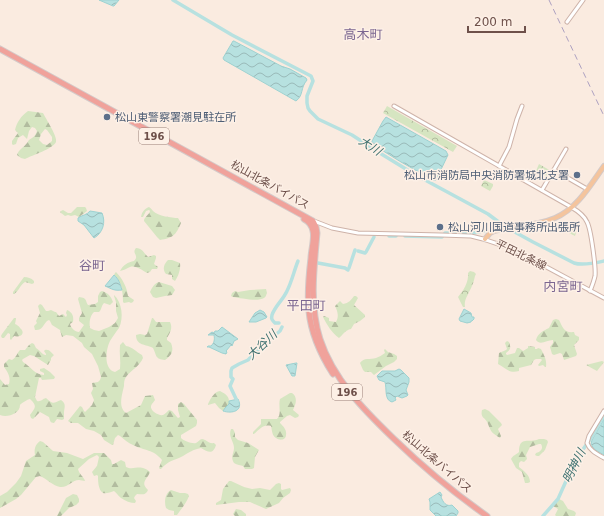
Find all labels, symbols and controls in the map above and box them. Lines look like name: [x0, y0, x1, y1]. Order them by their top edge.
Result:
scale bar: [468, 8, 525, 34]
text: 200 m: [474, 15, 512, 29]
district label: 高木町: [343, 27, 383, 42]
place label: 松山東警察署潮見駐在所: [115, 111, 237, 124]
marker: 松山東警察署潮見駐在所: [102, 112, 112, 122]
road number: 196: [139, 128, 169, 144]
water label: 大川: [356, 134, 386, 159]
street label: 松山北条バイパス: [228, 158, 312, 212]
place label: 松山市消防局中央消防署城北支署: [404, 169, 569, 182]
marker: 松山市消防局中央消防署城北支署: [572, 170, 582, 180]
place label: 松山河川国道事務所出張所: [448, 221, 581, 234]
marker: 松山河川国道事務所出張所: [435, 222, 445, 232]
street label: 平田北条線: [493, 237, 549, 273]
district label: 谷町: [79, 258, 105, 273]
district label: 内宮町: [543, 279, 583, 294]
district label: 平田町: [286, 298, 326, 313]
water label: 大谷川: [244, 326, 281, 362]
road number: 196: [332, 384, 362, 400]
street label: 松山北条バイパス: [400, 428, 474, 496]
water label: 明神川: [560, 445, 589, 485]

